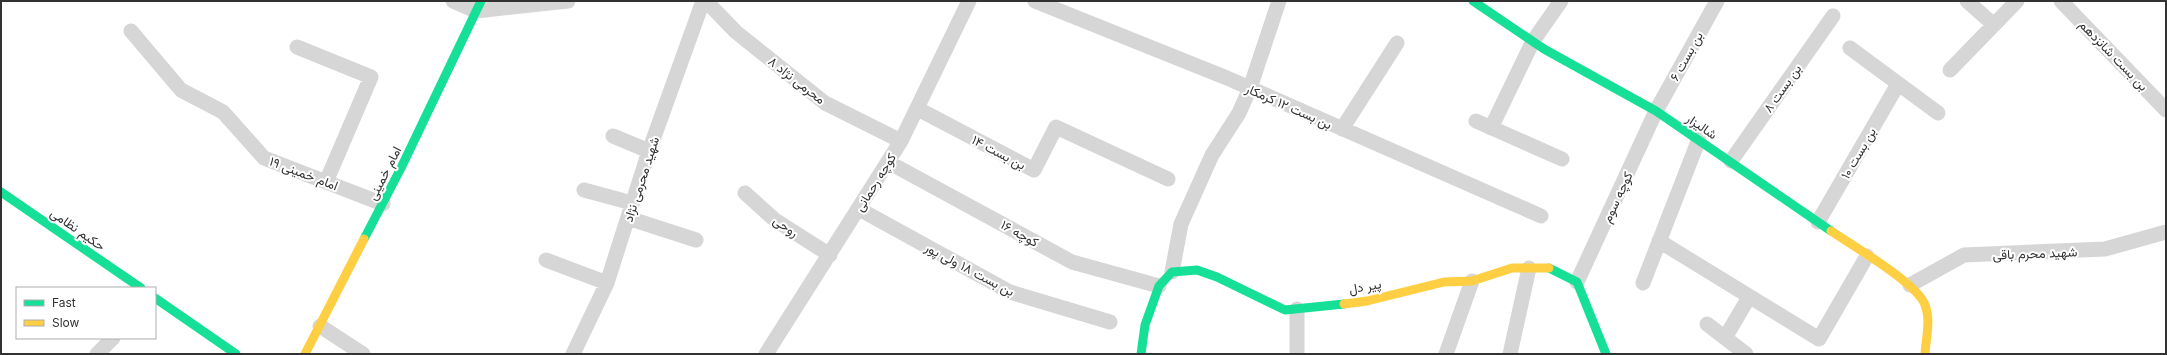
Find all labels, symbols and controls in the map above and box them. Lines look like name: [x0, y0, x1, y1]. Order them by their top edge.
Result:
street label: بن بست شانزدهم: [2075, 16, 2152, 95]
street label: بن بست ۶: [1666, 28, 1707, 84]
street label: محرمی نژاد ۸: [765, 53, 829, 108]
street label: بن بست ۸: [1760, 61, 1805, 116]
street label: بن بست ۱۲ کرمکار: [1242, 79, 1335, 133]
street label: شالیزار: [1682, 109, 1721, 143]
street label: بن بست ۱۰: [1837, 124, 1880, 182]
street label: بن بست ۱۴: [969, 131, 1029, 174]
street label: شهید محرمی نژاد: [620, 134, 663, 224]
street label: امام خمینی: [364, 143, 405, 203]
street label: کوچه رحمانی: [851, 150, 901, 215]
street label: امام خمینی ۱۹: [267, 153, 341, 194]
street label: کوچه سوم: [1598, 169, 1638, 226]
street label: حکیم نظامی: [47, 204, 109, 255]
street label: روحی: [770, 212, 802, 241]
street label: کوچه ۱۶: [997, 216, 1042, 252]
street label: بن بست ۱۸ ولی پور: [921, 238, 1018, 301]
street label: شهید محرم باقی: [1992, 244, 2078, 263]
street label: پیر دل: [1347, 275, 1383, 299]
legend: [16, 287, 156, 339]
text: Fast: [52, 295, 76, 310]
text: Slow: [52, 315, 80, 330]

